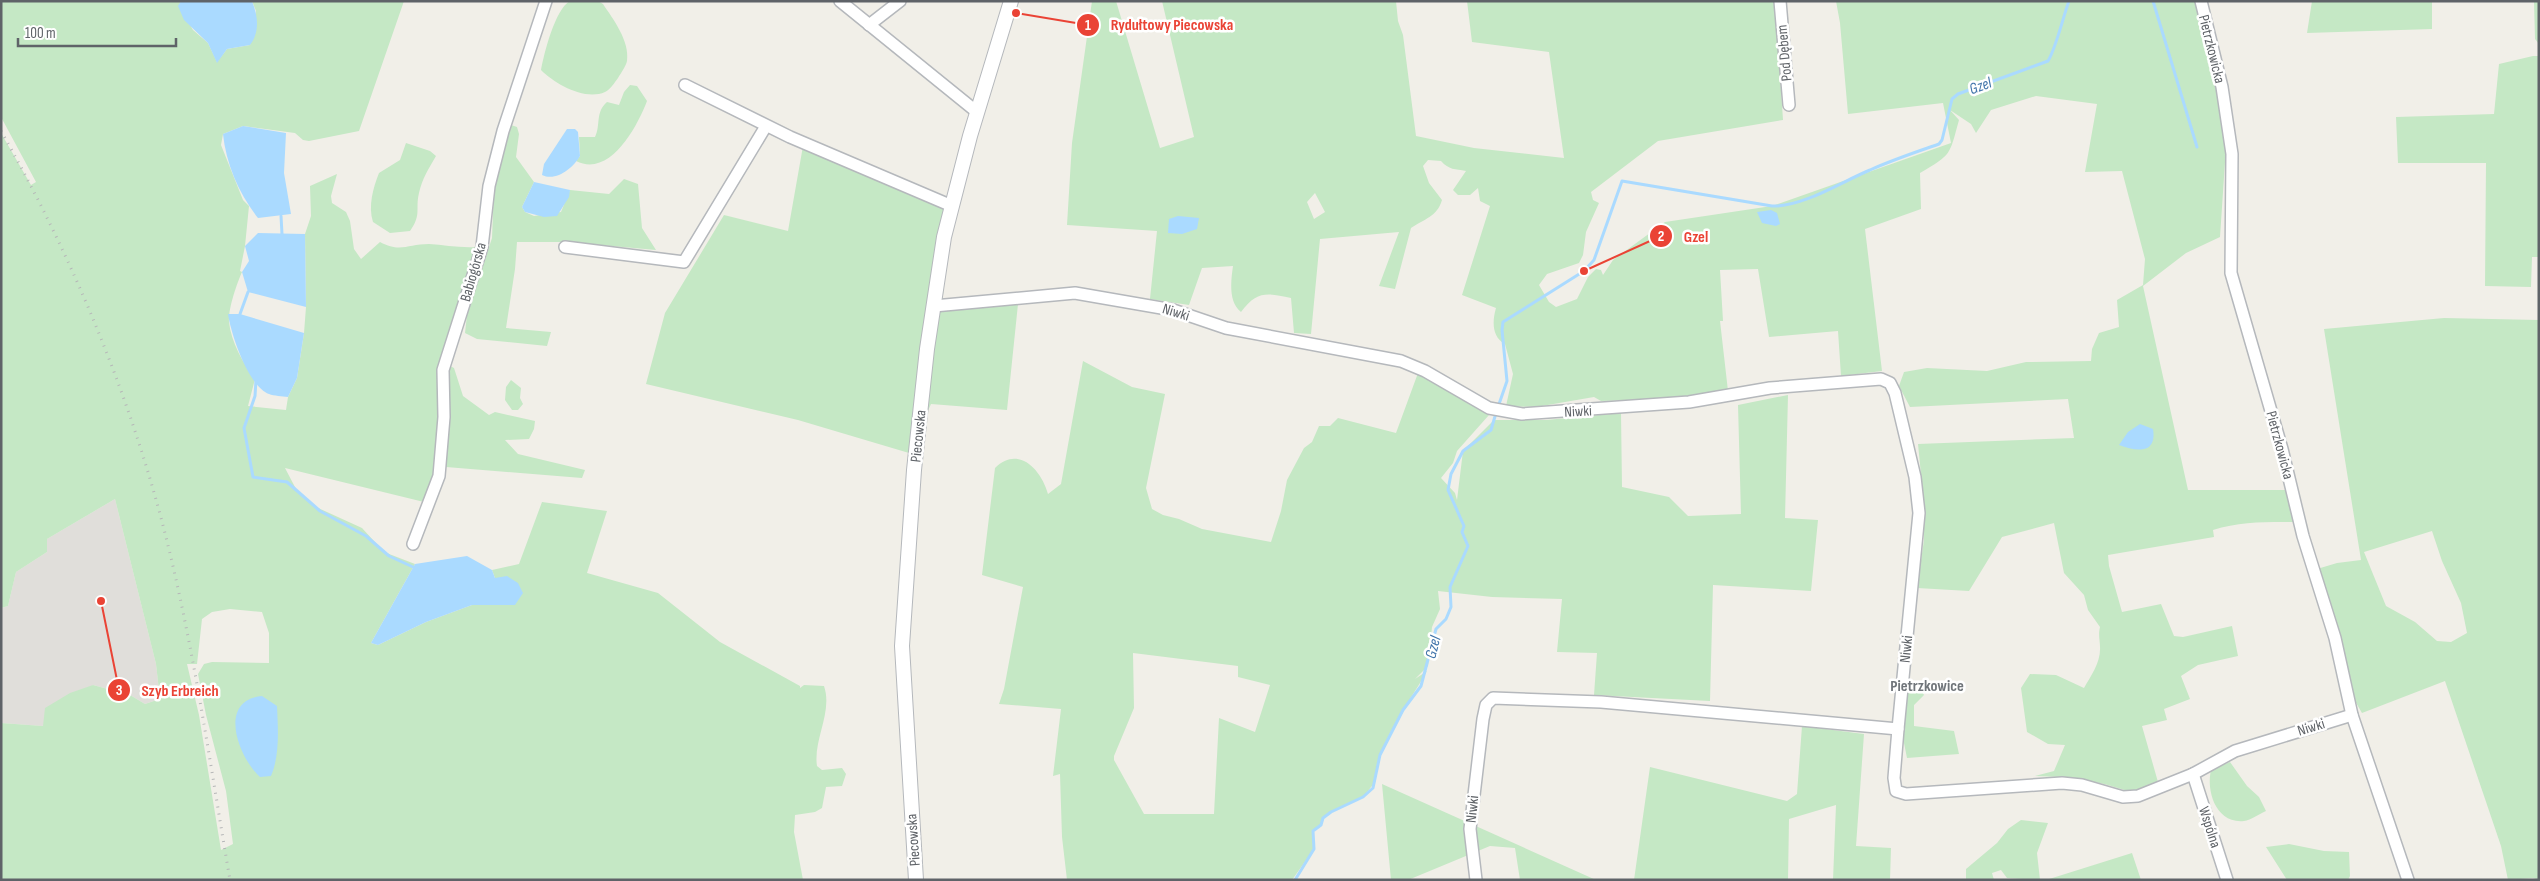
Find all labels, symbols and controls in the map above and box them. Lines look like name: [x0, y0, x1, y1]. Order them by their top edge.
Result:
callout: Rydułtowy Piecowska: [1076, 9, 1244, 40]
street label: Pietrzkowicka: [2194, 13, 2229, 85]
scale bar: [18, 15, 175, 47]
text: 1: [1085, 16, 1091, 35]
text: Rydułtowy Piecowska: [1111, 16, 1233, 35]
text: 100 m: [25, 24, 56, 43]
street label: Pod Dębem: [1773, 24, 1796, 82]
water label: Gzel: [1967, 73, 1995, 99]
callout: Gzel: [1649, 220, 1718, 251]
text: 2: [1658, 227, 1664, 246]
text: Gzel: [1684, 228, 1708, 247]
street label: Babiogórska: [456, 240, 491, 304]
street label: Niwki: [1160, 299, 1192, 326]
street label: Niwki: [1564, 401, 1592, 422]
street label: Piecowska: [906, 409, 931, 463]
street label: Pietrzkowicka: [2261, 409, 2298, 481]
water label: Gzel: [1421, 633, 1446, 661]
street label: Niwki: [1896, 634, 1917, 664]
callout: Szyb Erbreich: [107, 674, 229, 705]
district label: Pietrzkowice: [1890, 677, 1964, 696]
text: 3: [116, 681, 123, 700]
text: Szyb Erbreich: [141, 682, 219, 701]
street label: Niwki: [2295, 714, 2327, 741]
street label: Niwki: [1462, 794, 1483, 824]
street label: Wspólna: [2194, 804, 2225, 850]
street label: Piecowska: [902, 813, 925, 867]

